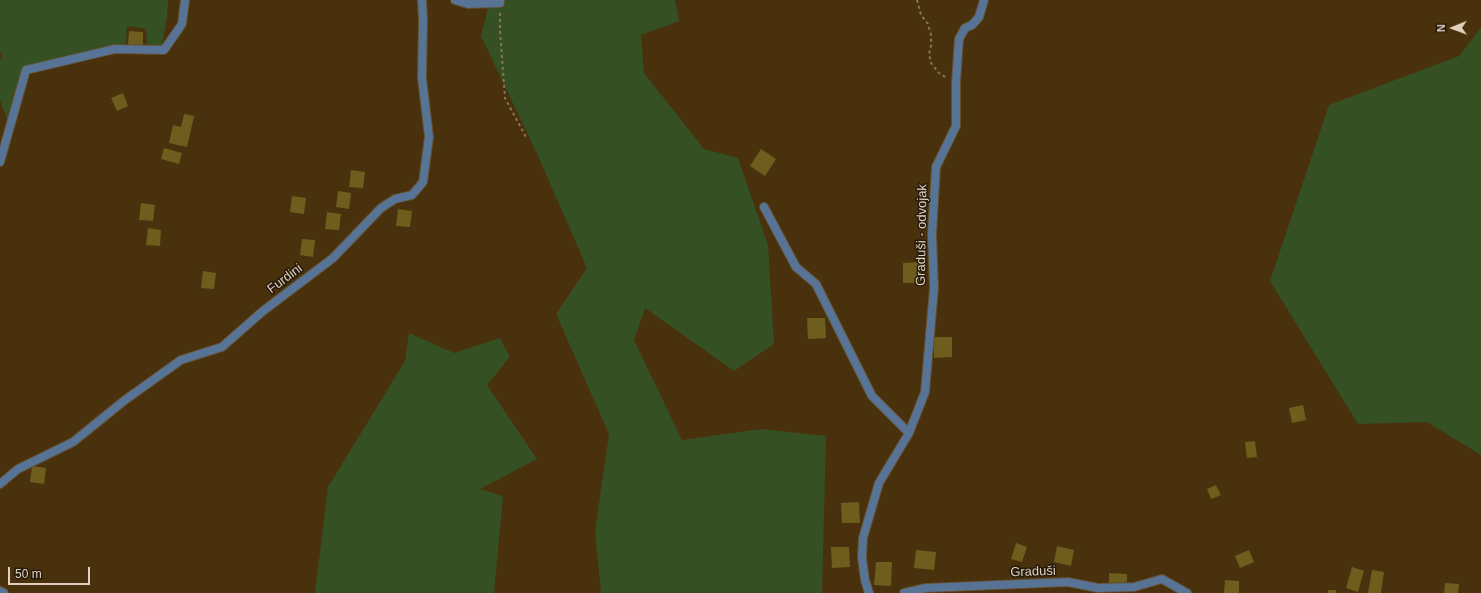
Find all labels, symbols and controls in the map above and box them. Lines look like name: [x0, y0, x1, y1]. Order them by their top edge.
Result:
north arrow: [1433, 8, 1473, 48]
text: N: [1435, 24, 1447, 32]
street label: Graduši - odvojak: [913, 184, 931, 286]
street label: Furdini: [264, 261, 306, 297]
scale bar: [10, 559, 92, 585]
street label: Graduši: [1010, 563, 1056, 581]
text: 50 m: [15, 567, 42, 581]

